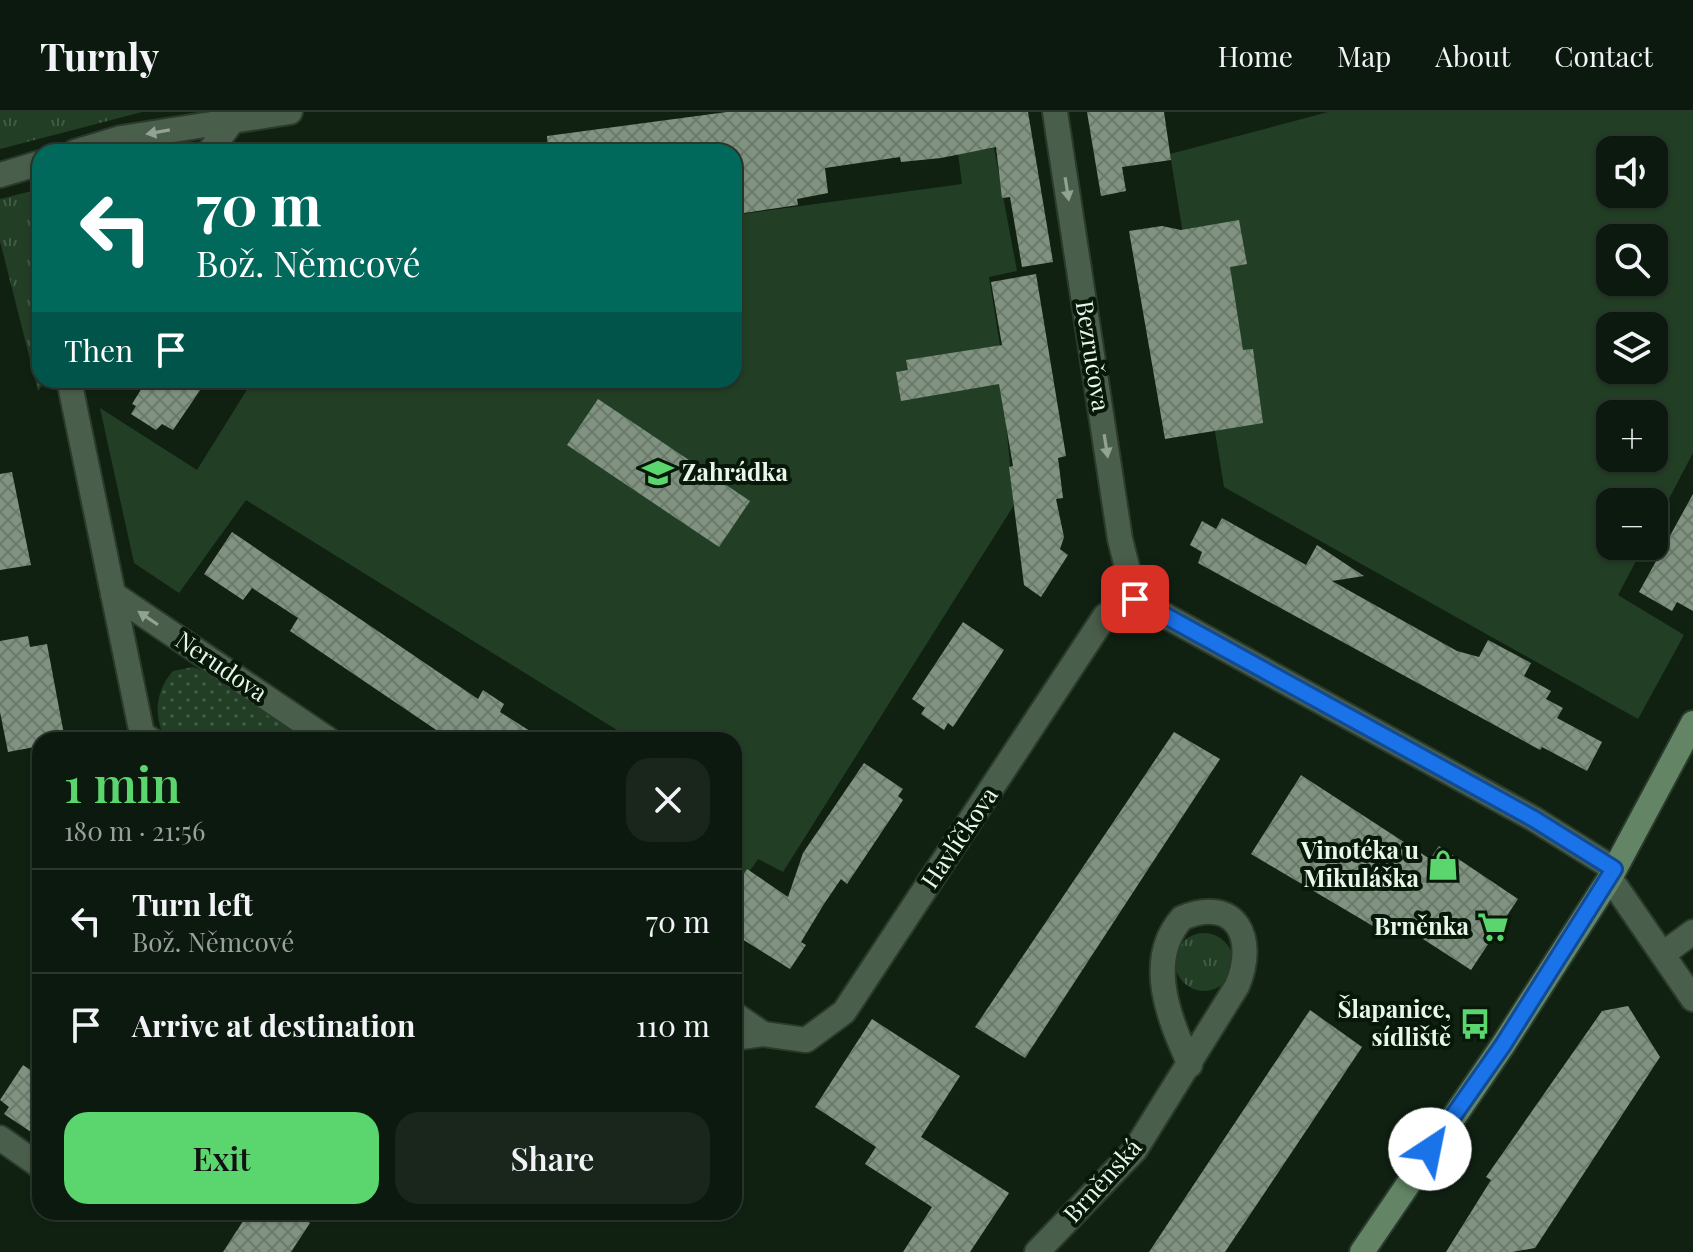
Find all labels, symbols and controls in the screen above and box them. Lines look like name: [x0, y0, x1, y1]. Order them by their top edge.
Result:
text: Turnly: [40, 30, 159, 81]
text: Home: [1218, 37, 1293, 74]
text: Map: [1337, 37, 1391, 74]
text: About: [1435, 37, 1510, 74]
text: Contact: [1554, 37, 1653, 74]
one-way arrow: [145, 126, 170, 139]
map controls: [1596, 136, 1668, 560]
button: sound: [1596, 136, 1668, 208]
text: 70 m: [196, 166, 321, 241]
icon: left: [64, 176, 168, 280]
one-way arrow: [1061, 177, 1074, 202]
button: search: [1596, 224, 1668, 296]
text: Bož. Němcové: [196, 238, 421, 286]
street label: Bezručova: [1069, 298, 1118, 413]
button: layers: [1596, 312, 1668, 384]
icon: arrive: [149, 328, 193, 372]
text: Then: [64, 330, 133, 370]
button: +: [1596, 400, 1668, 472]
one-way arrow: [1100, 434, 1113, 459]
place label: Zahrádka: [682, 455, 788, 487]
school or university icon: Zahrádka: [641, 456, 675, 490]
button: −: [1596, 488, 1668, 560]
pin: [1101, 565, 1169, 633]
icon: arrive: [1113, 577, 1157, 621]
one-way arrow: [138, 611, 159, 626]
street label: Nerudova: [170, 623, 274, 708]
text: 1 min: [64, 751, 181, 815]
button: close: [626, 758, 710, 842]
street label: Havlíčkova: [913, 780, 1004, 894]
text: 180 m · 21:56: [64, 813, 205, 848]
place label: Vinotéka u Mikuláška: [1300, 833, 1420, 893]
shop icon: Vinotéka u Mikuláška: [1426, 848, 1460, 882]
text: Turn left: [132, 884, 253, 924]
icon: left: [64, 899, 108, 943]
text: 70 m: [646, 901, 710, 941]
place label: Brněnka: [1374, 909, 1470, 941]
supermarket icon: Brněnka: [1476, 910, 1510, 944]
text: Bož. Němcové: [132, 924, 294, 959]
place label: Šlapanice, sídliště: [1338, 992, 1451, 1052]
icon: arrive: [64, 1003, 108, 1047]
text: Arrive at destination: [132, 1005, 415, 1045]
text: 110 m: [636, 1005, 710, 1045]
bus stop icon: Šlapanice, sídliště: [1458, 1007, 1492, 1041]
position arrow: [1388, 1107, 1472, 1191]
button: Exit: [64, 1112, 379, 1204]
button: Share: [395, 1112, 710, 1204]
street label: Brněnská: [1056, 1131, 1148, 1228]

